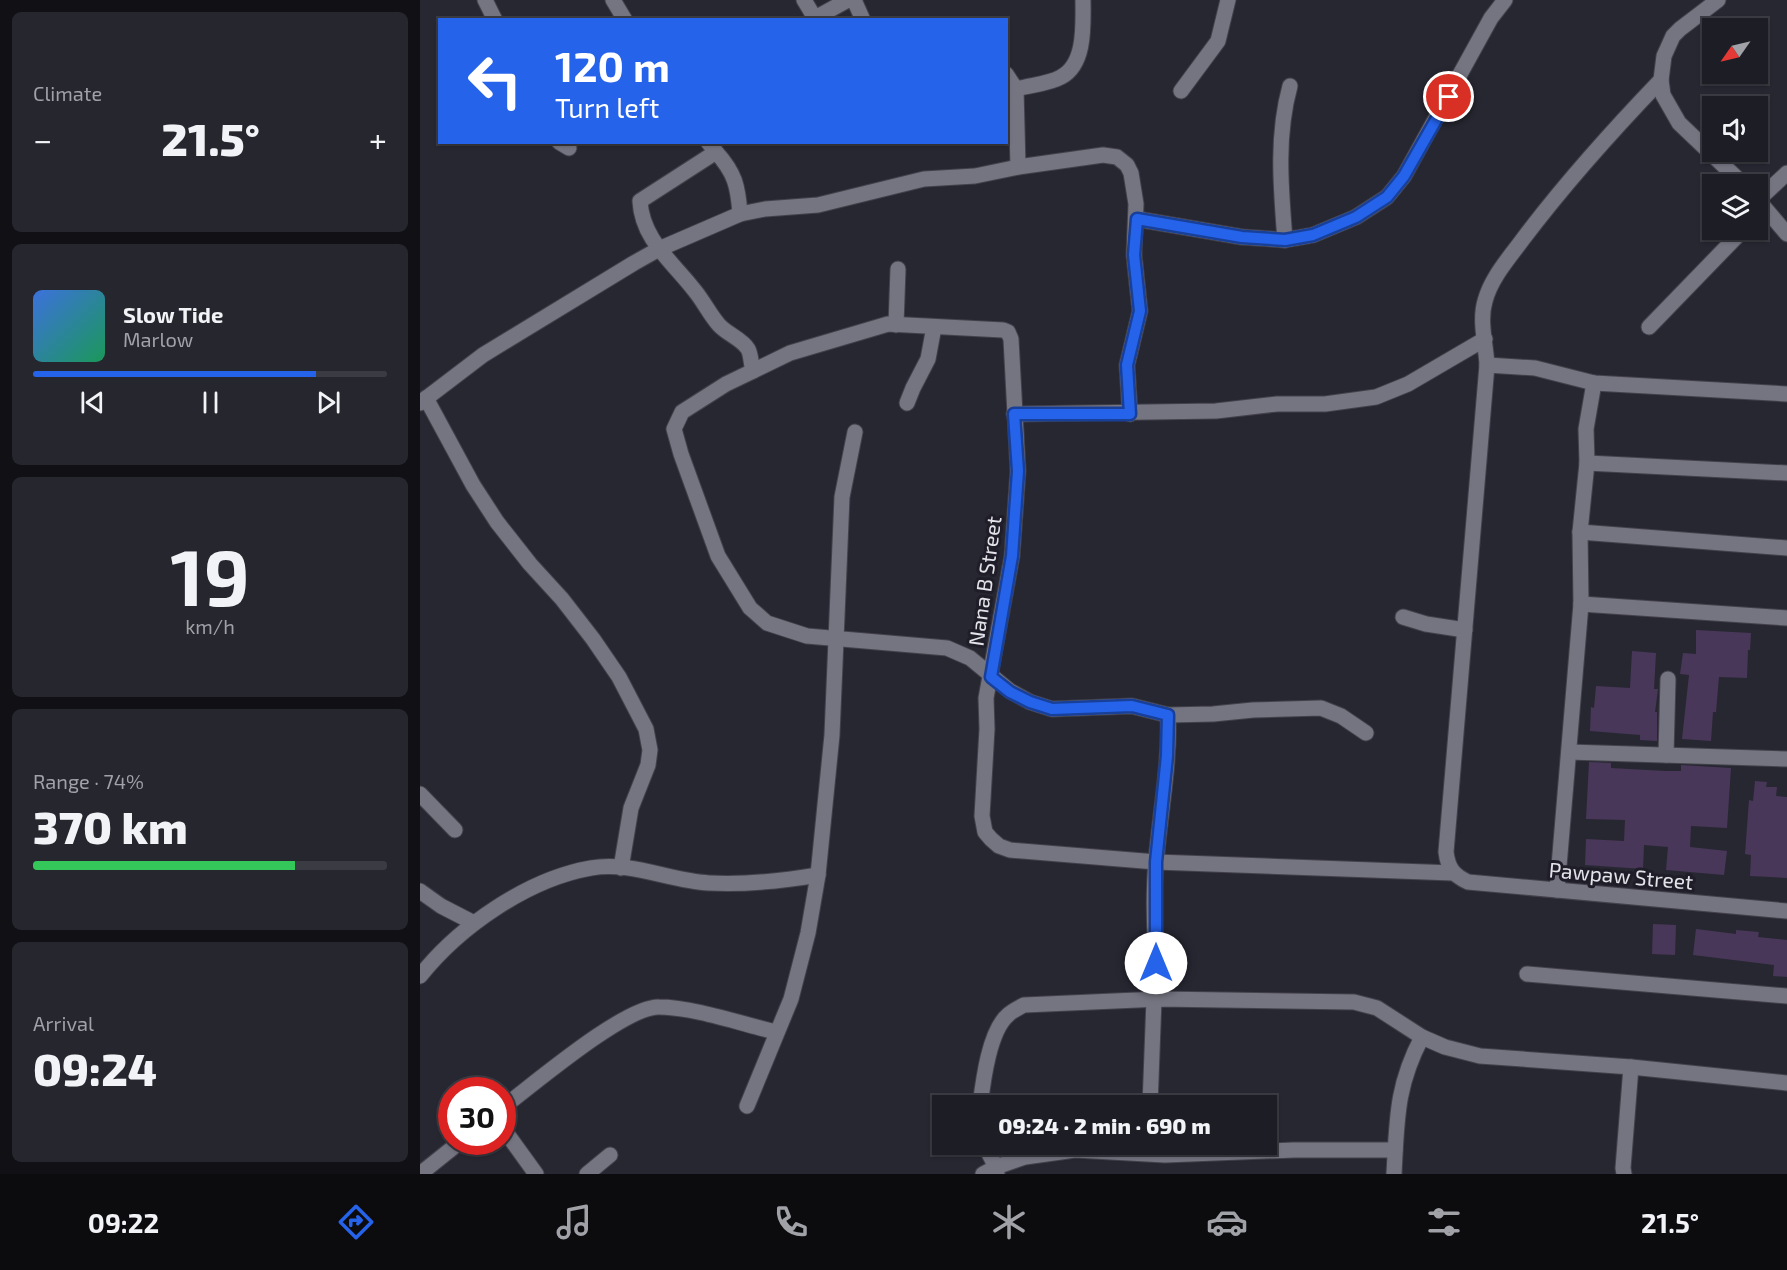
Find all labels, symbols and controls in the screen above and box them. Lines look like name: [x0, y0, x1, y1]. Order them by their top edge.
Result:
north arrow: [1702, 18, 1768, 84]
map controls: [1702, 18, 1768, 240]
text: 120 m: [555, 40, 670, 90]
icon: left: [456, 42, 534, 120]
pin: [1423, 71, 1474, 122]
icon: arrive: [1432, 80, 1465, 113]
text: Climate: [33, 81, 102, 105]
text: Turn left: [555, 91, 659, 123]
button: sound: [1702, 96, 1768, 162]
text: 21.5°: [161, 111, 260, 165]
text: −: [33, 119, 52, 159]
text: +: [369, 119, 387, 159]
button: layers: [1702, 174, 1768, 240]
text: Slow Tide: [123, 301, 223, 327]
text: Marlow: [123, 327, 193, 351]
icon: previous: [76, 386, 109, 419]
icon: pause: [194, 386, 227, 419]
icon: next: [312, 386, 345, 419]
street label: Nana B Street: [963, 514, 1005, 648]
text: 19: [170, 528, 250, 622]
text: km/h: [185, 614, 235, 638]
text: Range · 74%: [33, 769, 144, 793]
text: 370 km: [33, 799, 188, 853]
street label: Pawpaw Street: [1548, 856, 1694, 894]
position arrow: [1124, 931, 1188, 995]
text: Arrival: [33, 1011, 94, 1035]
text: 09:24: [33, 1041, 157, 1095]
speed limit sign: 30: [438, 1077, 516, 1155]
text: 09:24 · 2 min · 690 m: [998, 1112, 1211, 1138]
icon: directions: [335, 1201, 377, 1243]
icon: music: [553, 1201, 595, 1243]
icon: phone: [770, 1201, 812, 1243]
icon: climate: [988, 1201, 1030, 1243]
icon: car: [1206, 1201, 1248, 1243]
icon: filters: [1423, 1201, 1465, 1243]
text: 09:22: [88, 1206, 159, 1238]
text: 21.5°: [1641, 1206, 1699, 1238]

